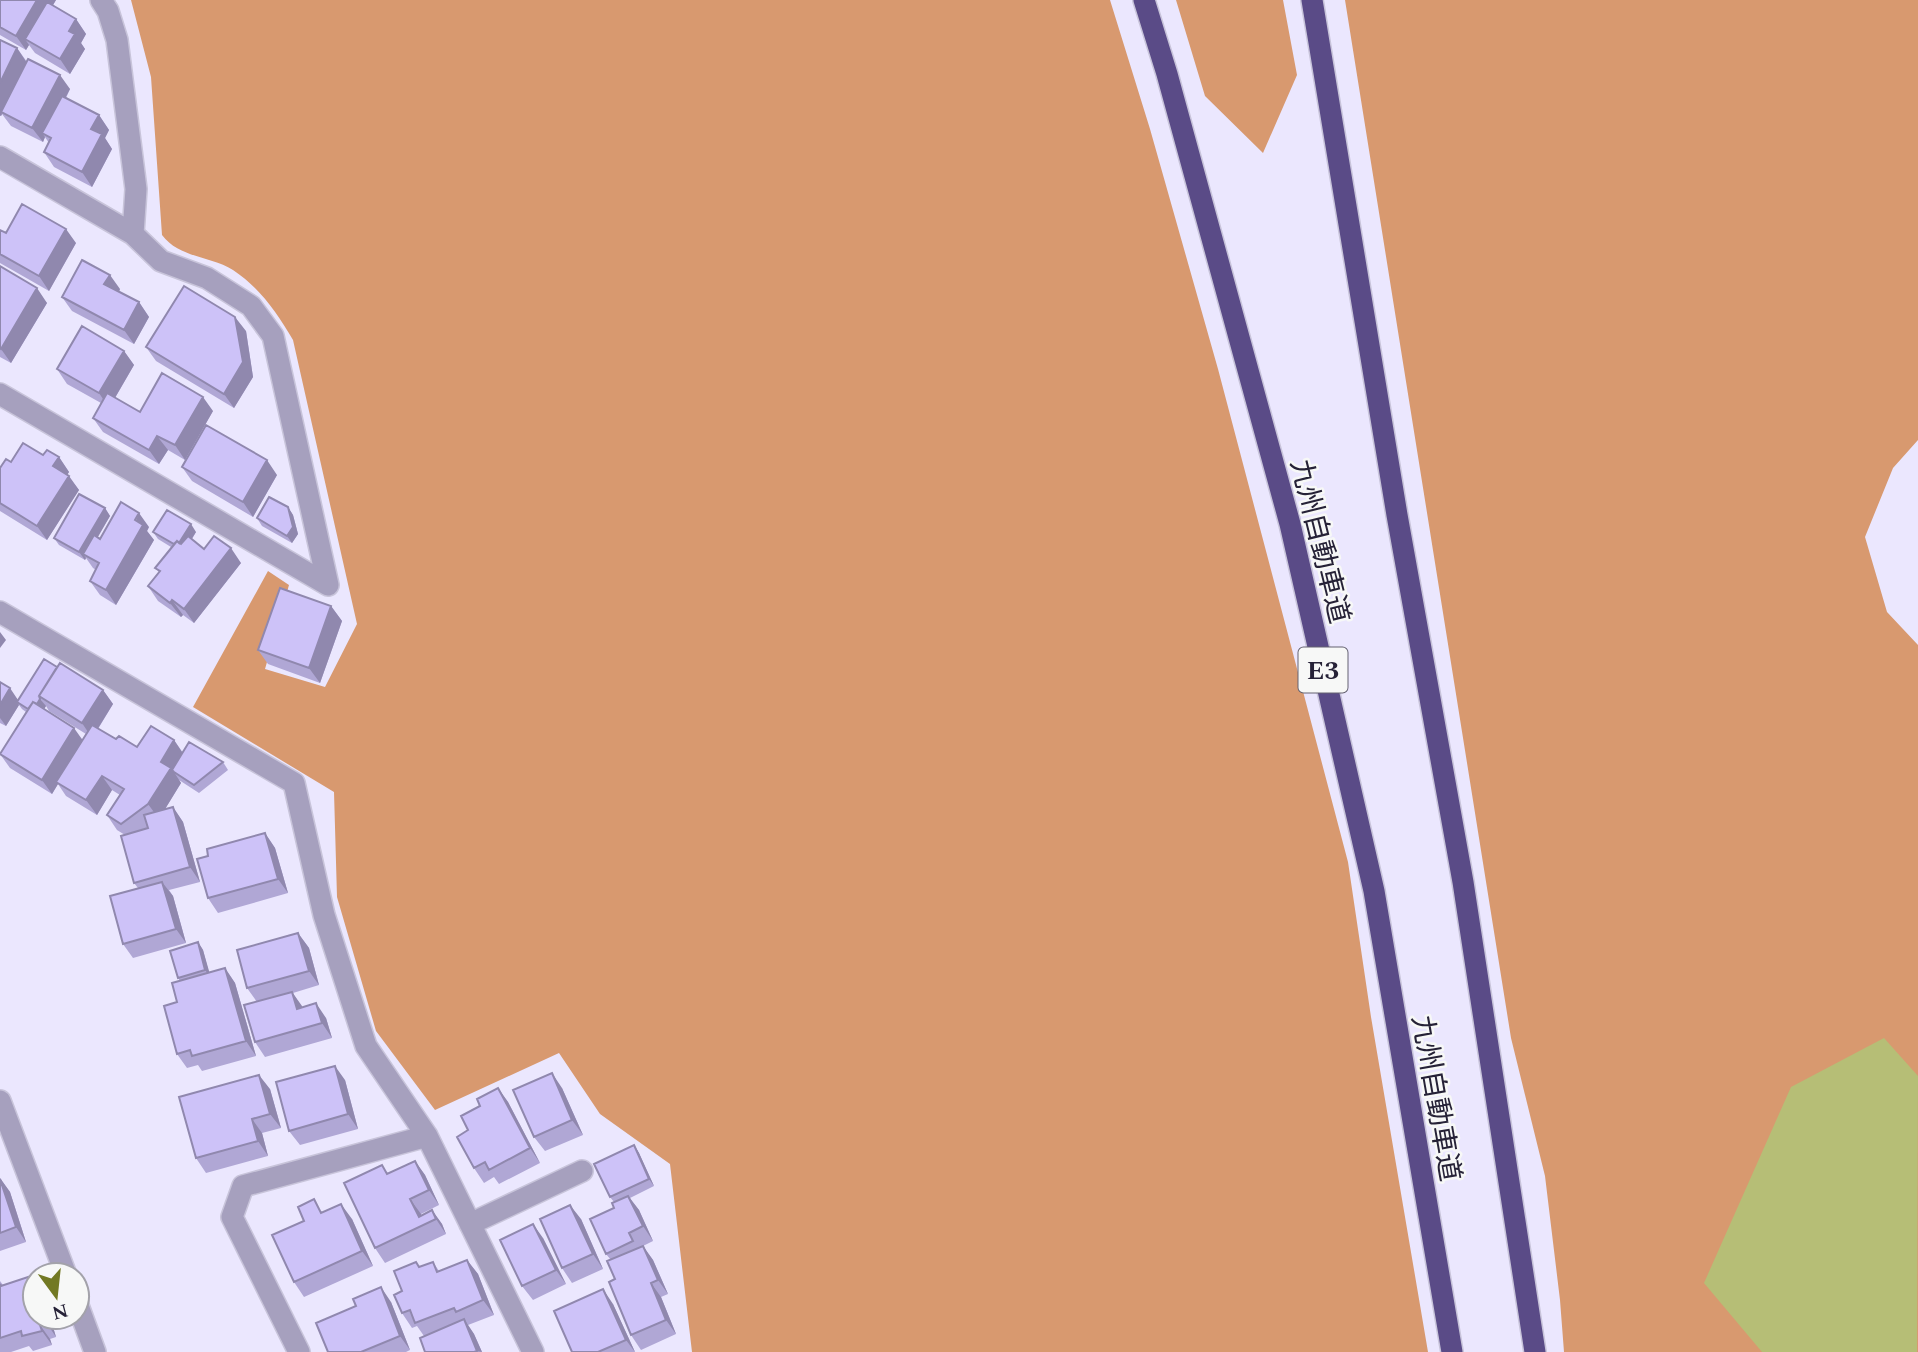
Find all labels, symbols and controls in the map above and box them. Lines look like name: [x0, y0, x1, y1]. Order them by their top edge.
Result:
street label: 九州自動車道: [1278, 455, 1361, 628]
road number: E3: [1298, 648, 1348, 692]
street label: 九州自動車道: [1400, 1012, 1471, 1185]
north arrow: [21, 1261, 91, 1331]
text: N: [49, 1295, 71, 1327]

